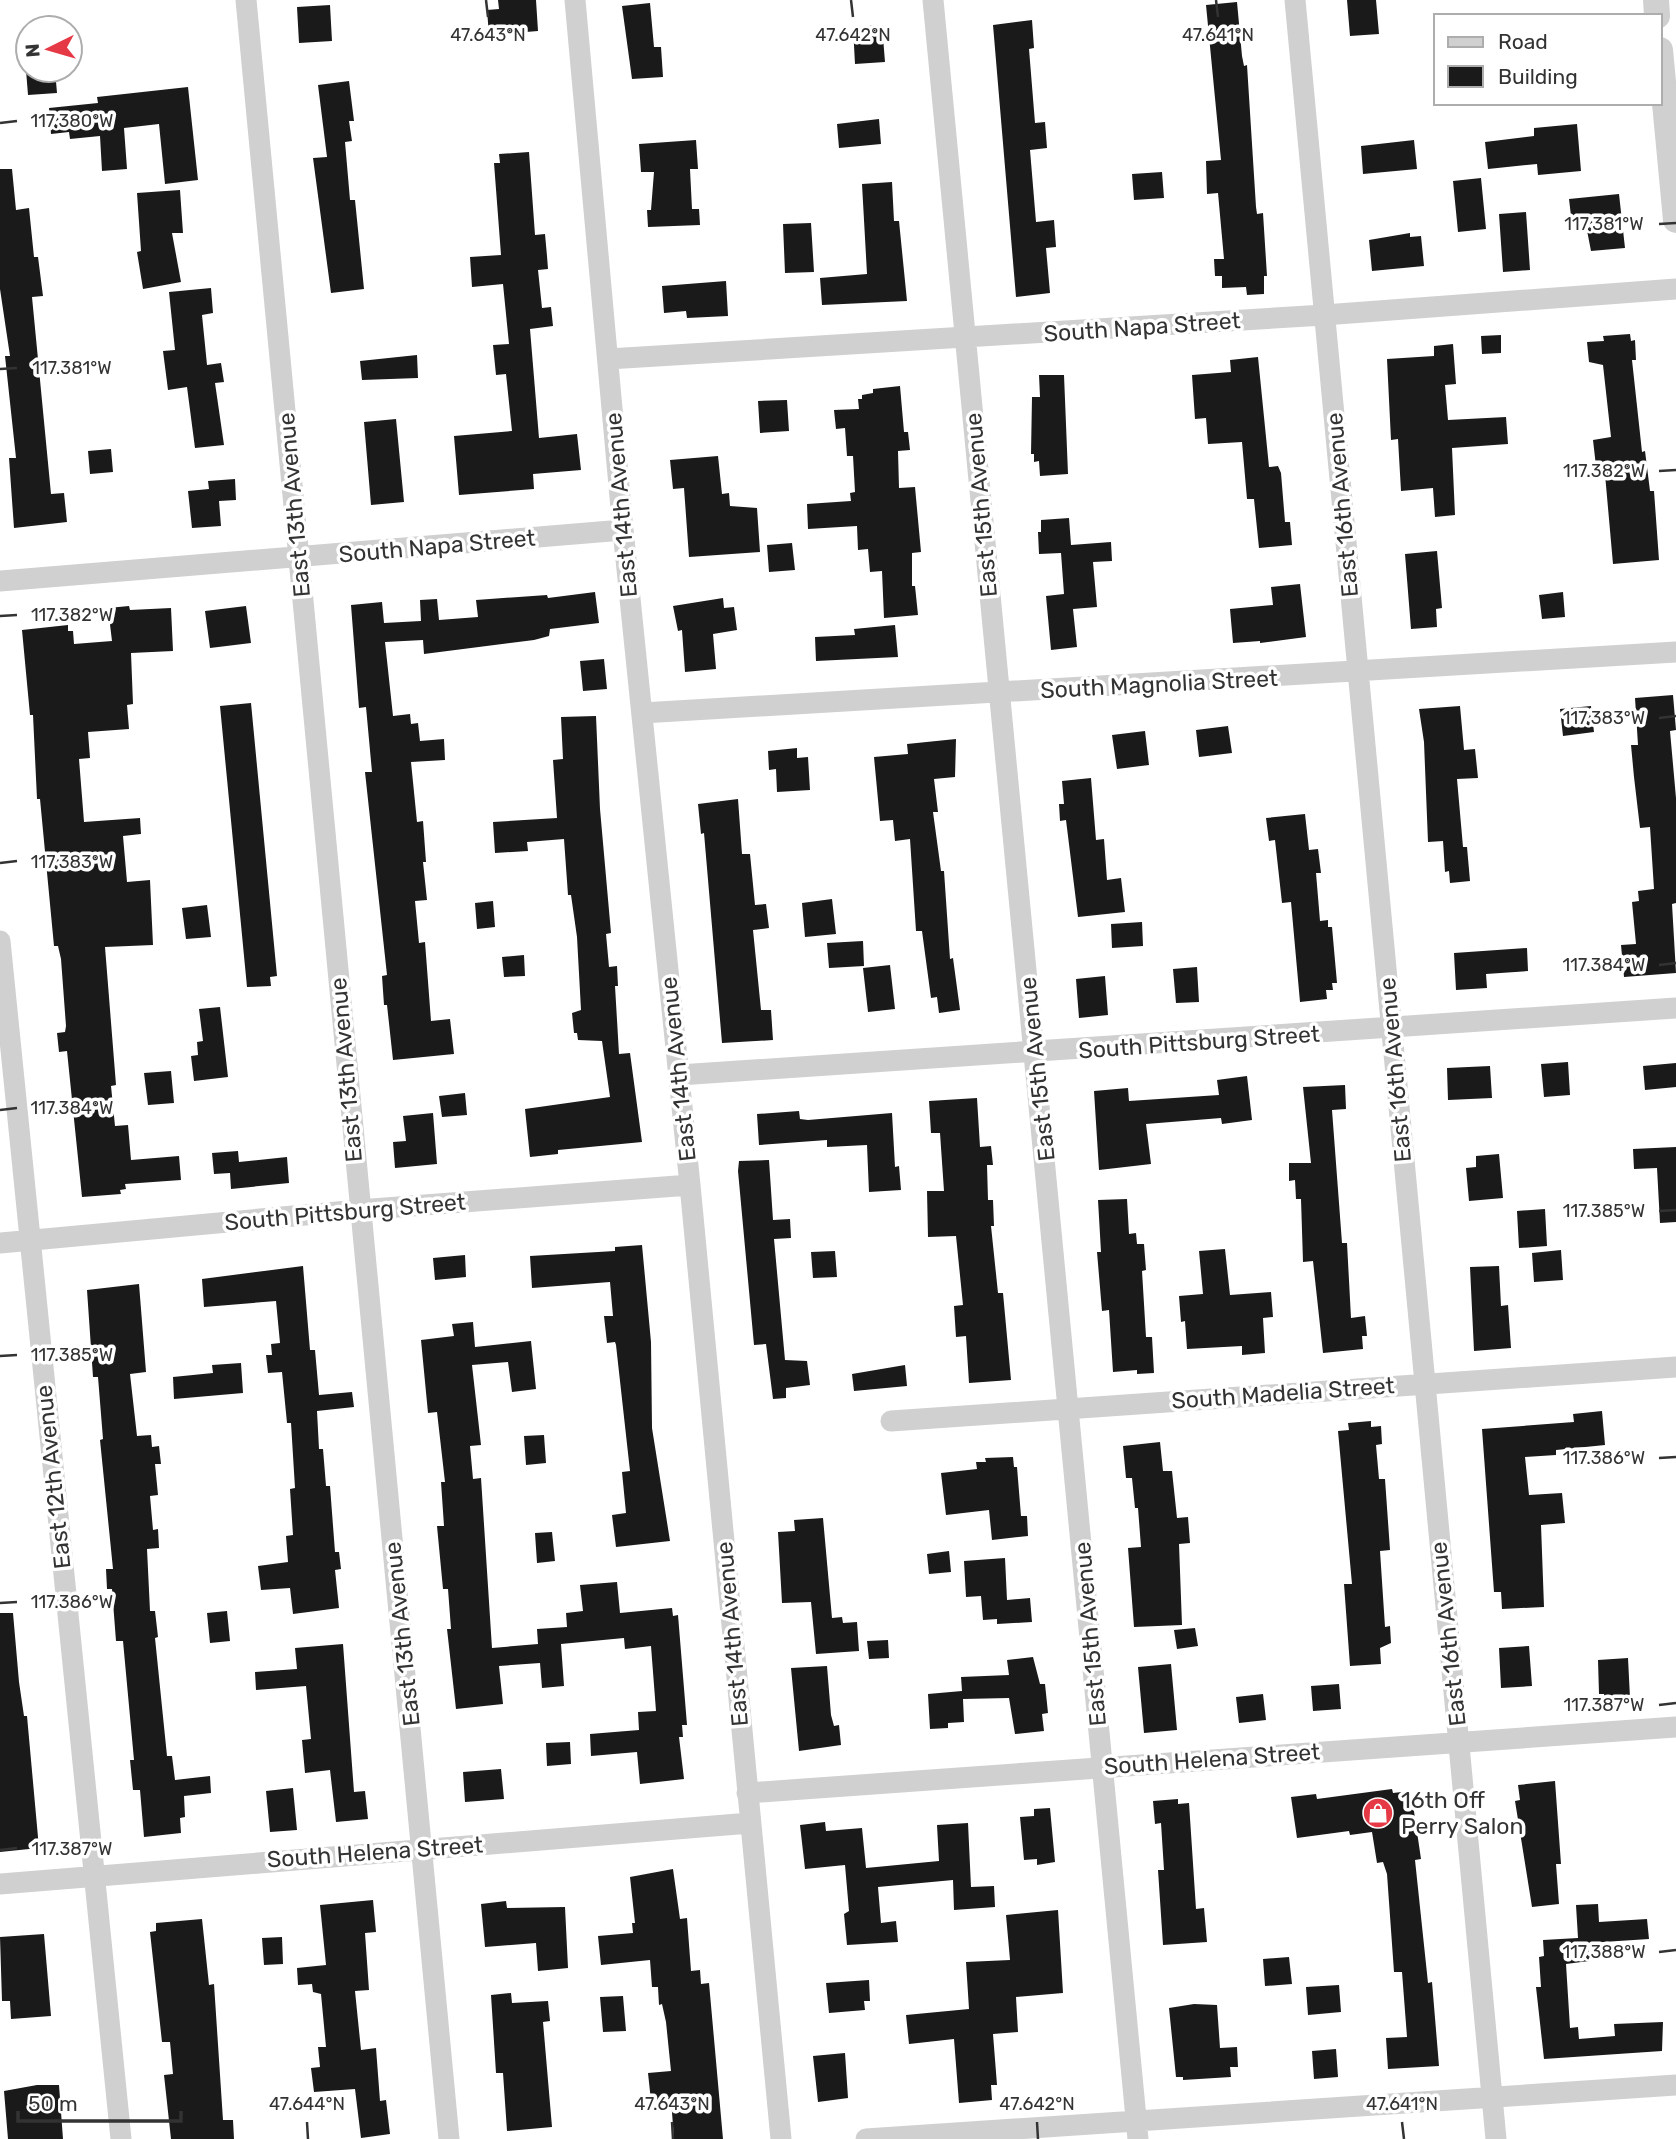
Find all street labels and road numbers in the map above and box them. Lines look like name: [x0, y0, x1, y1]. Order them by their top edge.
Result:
street label: South Napa Street: [1043, 306, 1241, 348]
street label: East 14th Avenue: [599, 411, 643, 599]
street label: East 16th Avenue: [1320, 411, 1364, 599]
street label: East 13th Avenue: [272, 412, 316, 598]
street label: East 15th Avenue: [959, 412, 1003, 598]
street label: South Napa Street: [338, 523, 536, 569]
street label: South Magnolia Street: [1040, 664, 1278, 704]
street label: East 14th Avenue: [654, 975, 702, 1163]
street label: East 15th Avenue: [1013, 976, 1061, 1162]
street label: East 16th Avenue: [1373, 976, 1417, 1164]
street label: East 13th Avenue: [324, 977, 368, 1163]
street label: South Pittsburg Street: [1077, 1020, 1321, 1064]
street label: South Pittsburg Street: [223, 1188, 467, 1236]
street label: South Madelia Street: [1171, 1371, 1395, 1415]
street label: East 12th Avenue: [29, 1384, 77, 1570]
street label: East 13th Avenue: [378, 1540, 426, 1728]
street label: East 14th Avenue: [710, 1540, 754, 1728]
street label: East 16th Avenue: [1424, 1540, 1472, 1728]
street label: East 15th Avenue: [1068, 1541, 1112, 1727]
street label: South Helena Street: [1103, 1737, 1321, 1781]
street label: South Helena Street: [266, 1830, 484, 1874]

